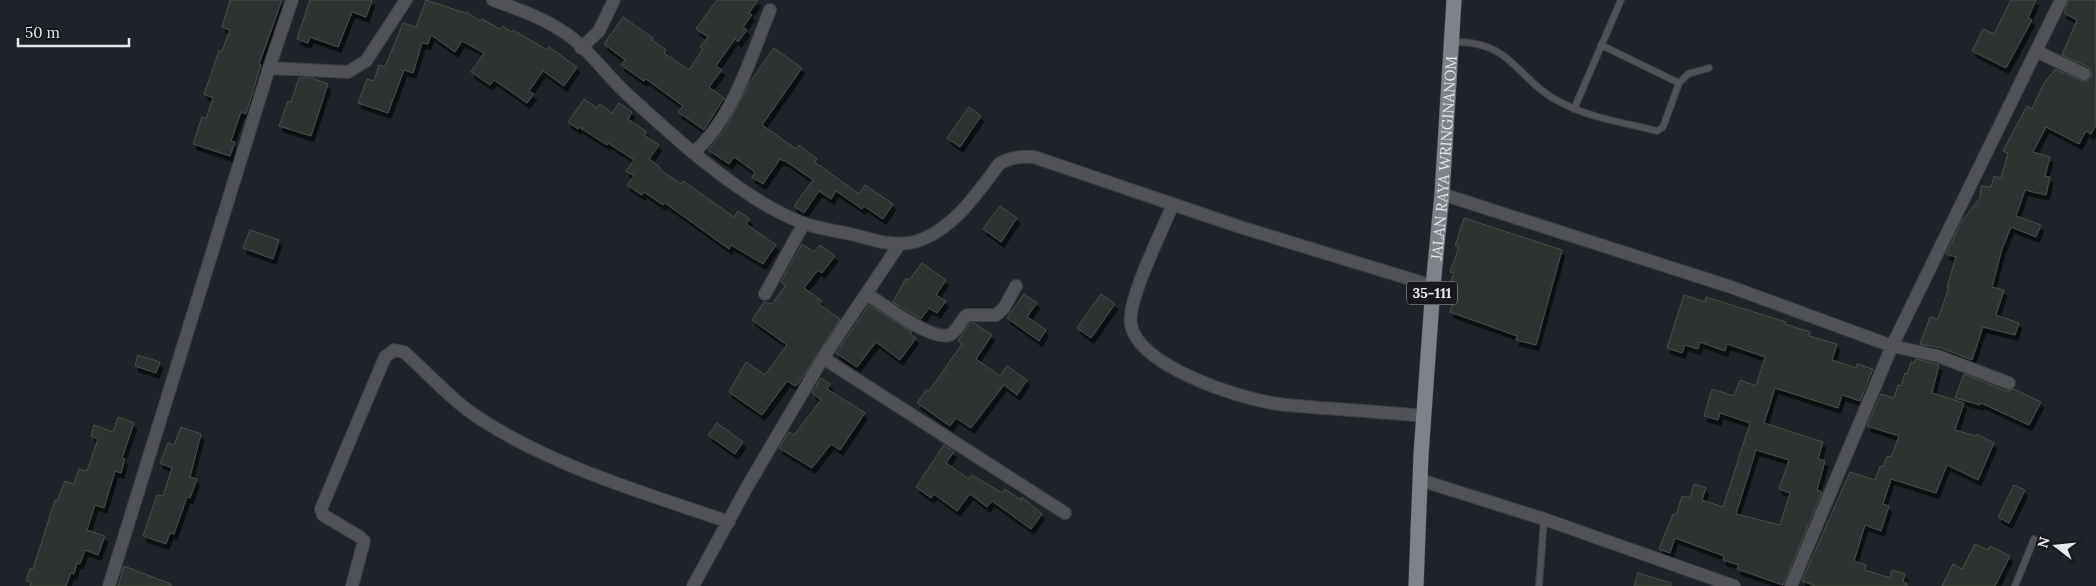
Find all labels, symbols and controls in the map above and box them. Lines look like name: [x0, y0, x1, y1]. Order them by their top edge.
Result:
scale bar: [18, 15, 129, 47]
text: 50 m: [25, 23, 60, 42]
street label: JALAN RAYA WRINGINANOM: [1426, 55, 1460, 262]
road number: 35-111: [1407, 282, 1457, 304]
north arrow: [2031, 521, 2081, 571]
text: N: [2033, 535, 2054, 550]

